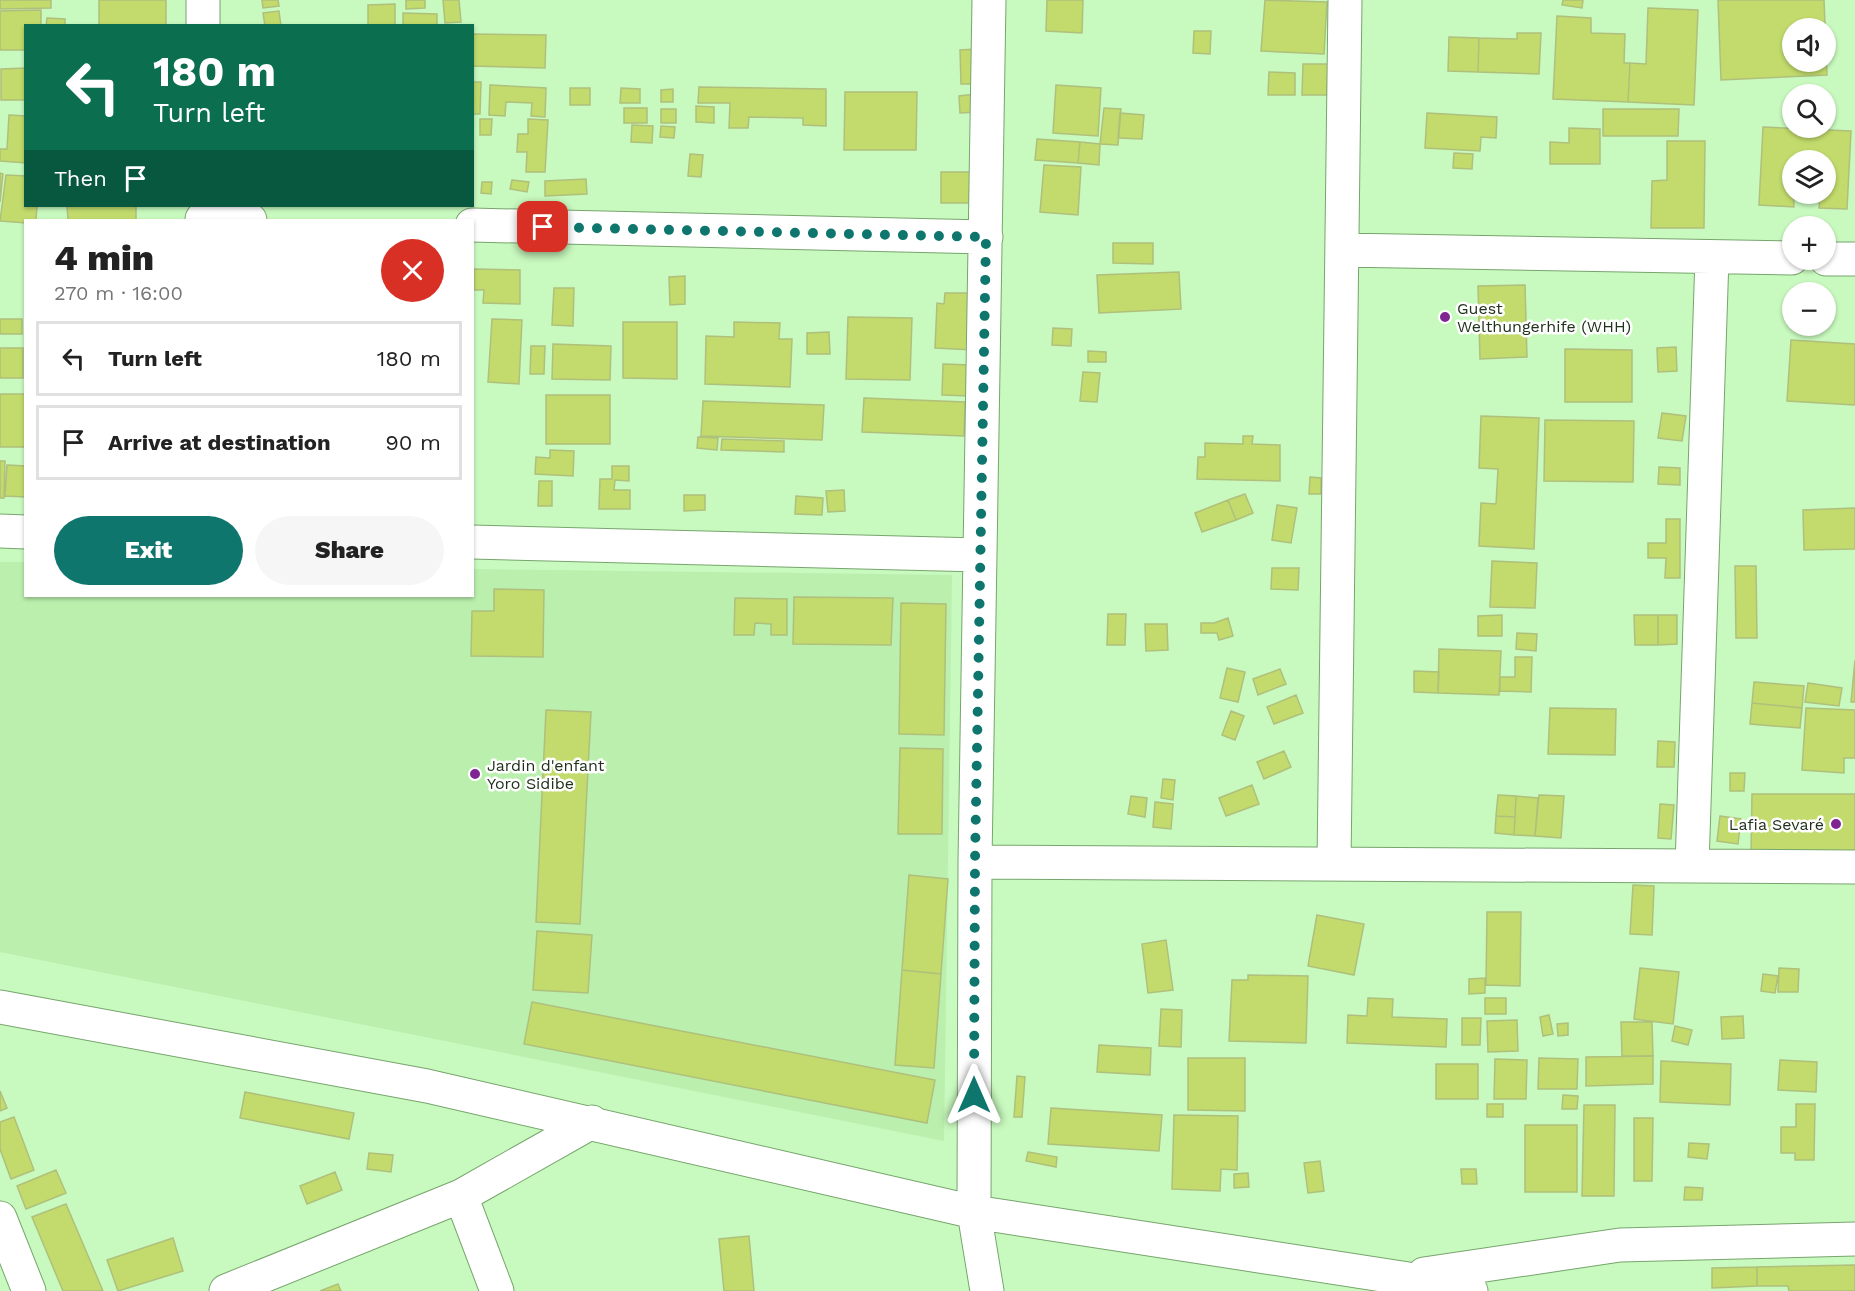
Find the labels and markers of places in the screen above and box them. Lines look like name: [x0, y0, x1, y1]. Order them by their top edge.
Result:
pin: [517, 201, 568, 252]
place label: Guest Welthungerhife (WHH): [1457, 299, 1631, 336]
marker: Guest Welthungerhife (WHH): [1438, 310, 1452, 324]
place label: Jardin d'enfant Yoro Sidibe: [487, 756, 605, 793]
marker: Jardin d'enfant Yoro Sidibe: [468, 767, 482, 781]
place label: Lafia Sevaré: [1729, 815, 1824, 834]
marker: Lafia Sevaré: [1829, 817, 1843, 831]

